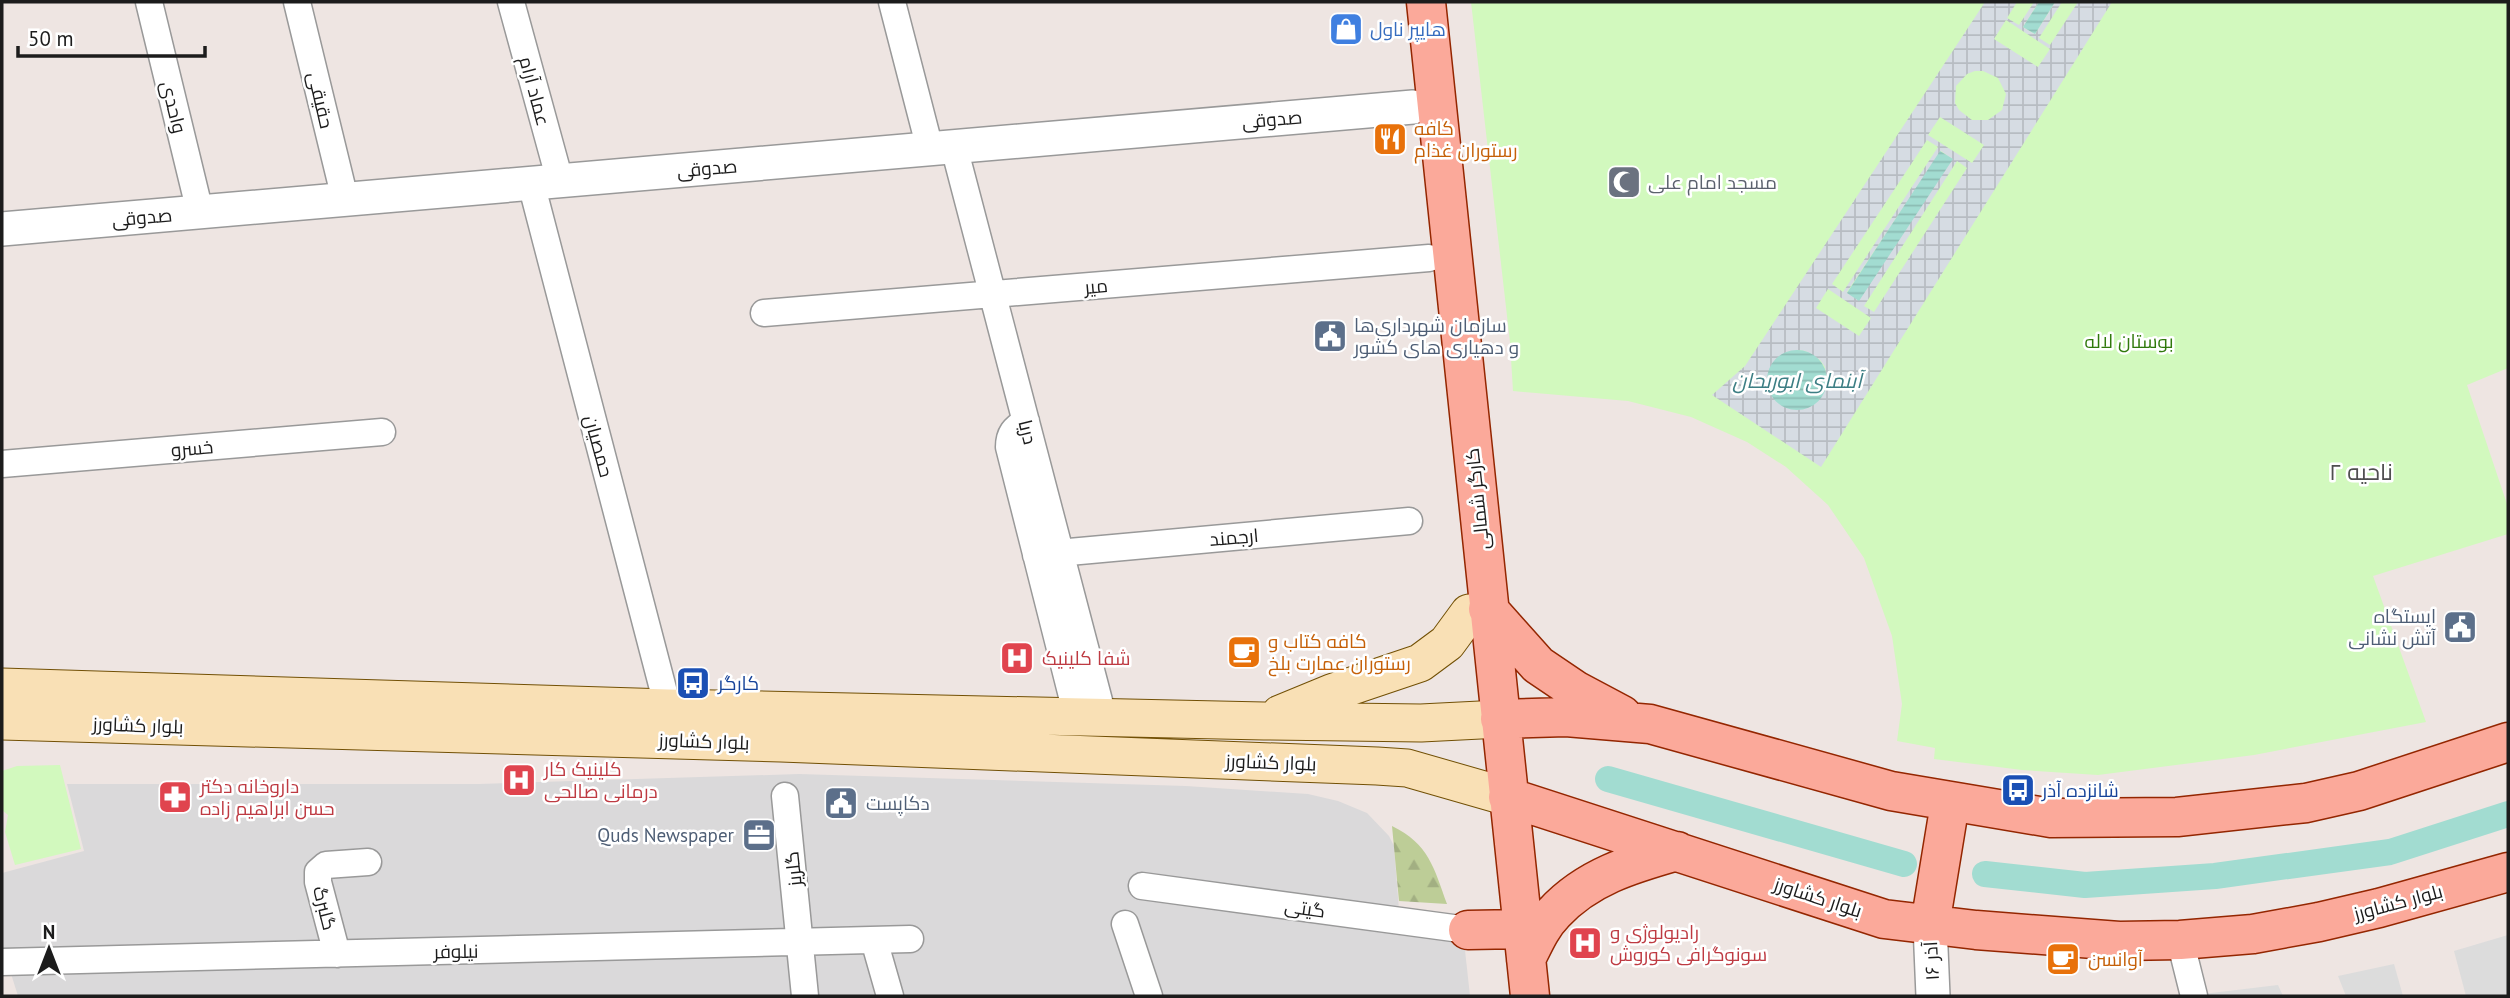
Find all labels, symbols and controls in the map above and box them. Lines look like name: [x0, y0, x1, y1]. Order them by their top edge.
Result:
shop icon: هايپر ناول: [1327, 10, 1365, 48]
scale bar: [18, 14, 205, 58]
place label: هايپر ناول: [1370, 17, 1446, 42]
text: 50 m: [28, 25, 74, 52]
street label: عماد آرام: [512, 54, 556, 129]
street label: حقیقی: [303, 69, 339, 131]
street label: واحدی: [156, 78, 192, 136]
street label: صدوقی: [1241, 104, 1303, 134]
place label: کافه رستوران غذام: [1414, 116, 1518, 164]
restaurant icon: کافه رستوران غذام: [1371, 120, 1409, 158]
street label: صدوقی: [676, 153, 738, 183]
mosque icon: مسجد امام علی: [1605, 163, 1643, 201]
place label: مسجد امام علی: [1648, 170, 1777, 196]
street label: صدوقی: [111, 202, 173, 232]
street label: میر: [1082, 273, 1109, 299]
place label: سازمان شهرداری‌ها و دهیاری‌ های کشور: [1353, 313, 1519, 359]
public building icon: سازمان شهرداری‌ها و دهیاری‌ های کشور: [1311, 317, 1349, 355]
park label: بوستان لاله: [2084, 329, 2174, 353]
water label: آبنمای ابوریحان: [1732, 367, 1866, 394]
street label: حمصیان: [579, 412, 619, 480]
street label: دریا: [1013, 417, 1043, 447]
street label: خسرو: [170, 434, 214, 462]
street label: کارگر شمالی: [1460, 447, 1494, 551]
district label: ناحیه ۲: [2329, 457, 2393, 486]
street label: ارجمند: [1208, 523, 1260, 551]
place label: ایستگاه آتش نشانی: [2348, 604, 2436, 650]
public building icon: ایستگاه آتش نشانی: [2441, 608, 2479, 646]
place label: کافه کتاب و رستوران عمارت بلخ: [1268, 629, 1411, 677]
cafe icon: کافه کتاب و رستوران عمارت بلخ: [1225, 633, 1263, 671]
hospital icon: شفا کلینیک: [998, 639, 1036, 677]
place label: شفا کلینیک: [1042, 646, 1131, 670]
bus stop icon: کارگر: [674, 664, 712, 702]
place label: کارگر: [717, 671, 759, 695]
street label: بلوار کشاورز: [91, 711, 184, 739]
street label: بلوار کشاورز: [657, 727, 750, 755]
street label: بلوار کشاورز: [1224, 748, 1317, 776]
place label: کلینیک کار درمانی صالحی: [543, 757, 658, 803]
hospital icon: کلینیک کار درمانی صالحی: [500, 761, 538, 799]
bus stop icon: شانزده آذر: [1999, 771, 2037, 809]
place label: داروخانه دکتر حسن ابراهیم زاده: [199, 774, 335, 822]
pharmacy icon: داروخانه دکتر حسن ابراهیم زاده: [156, 778, 194, 816]
place label: شانزده آذر: [2041, 778, 2119, 802]
public building icon: دکاپست: [822, 784, 860, 822]
place label: دکاپست: [866, 791, 930, 816]
office icon: Quds Newspaper: [740, 816, 778, 854]
place label: Quds Newspaper: [597, 823, 735, 847]
street label: گلریز: [779, 850, 807, 889]
street label: بلوار کشاورز: [1770, 871, 1865, 923]
street label: بلوار کشاورز: [2350, 879, 2445, 926]
street label: گلبرگ: [308, 883, 342, 933]
street label: گیتی: [1283, 893, 1327, 923]
north arrow: [14, 914, 84, 984]
text: N: [43, 920, 55, 944]
place label: رادیولوژی و سونوگرافی کوروش: [1610, 920, 1767, 966]
hospital icon: رادیولوژی و سونوگرافی کوروش: [1566, 924, 1604, 962]
street label: نیلوفر: [432, 939, 479, 963]
cafe icon: آوانسن: [2044, 940, 2082, 978]
street label: ۱۶ آذر: [1918, 941, 1944, 981]
place label: آوانسن: [2088, 947, 2143, 971]

